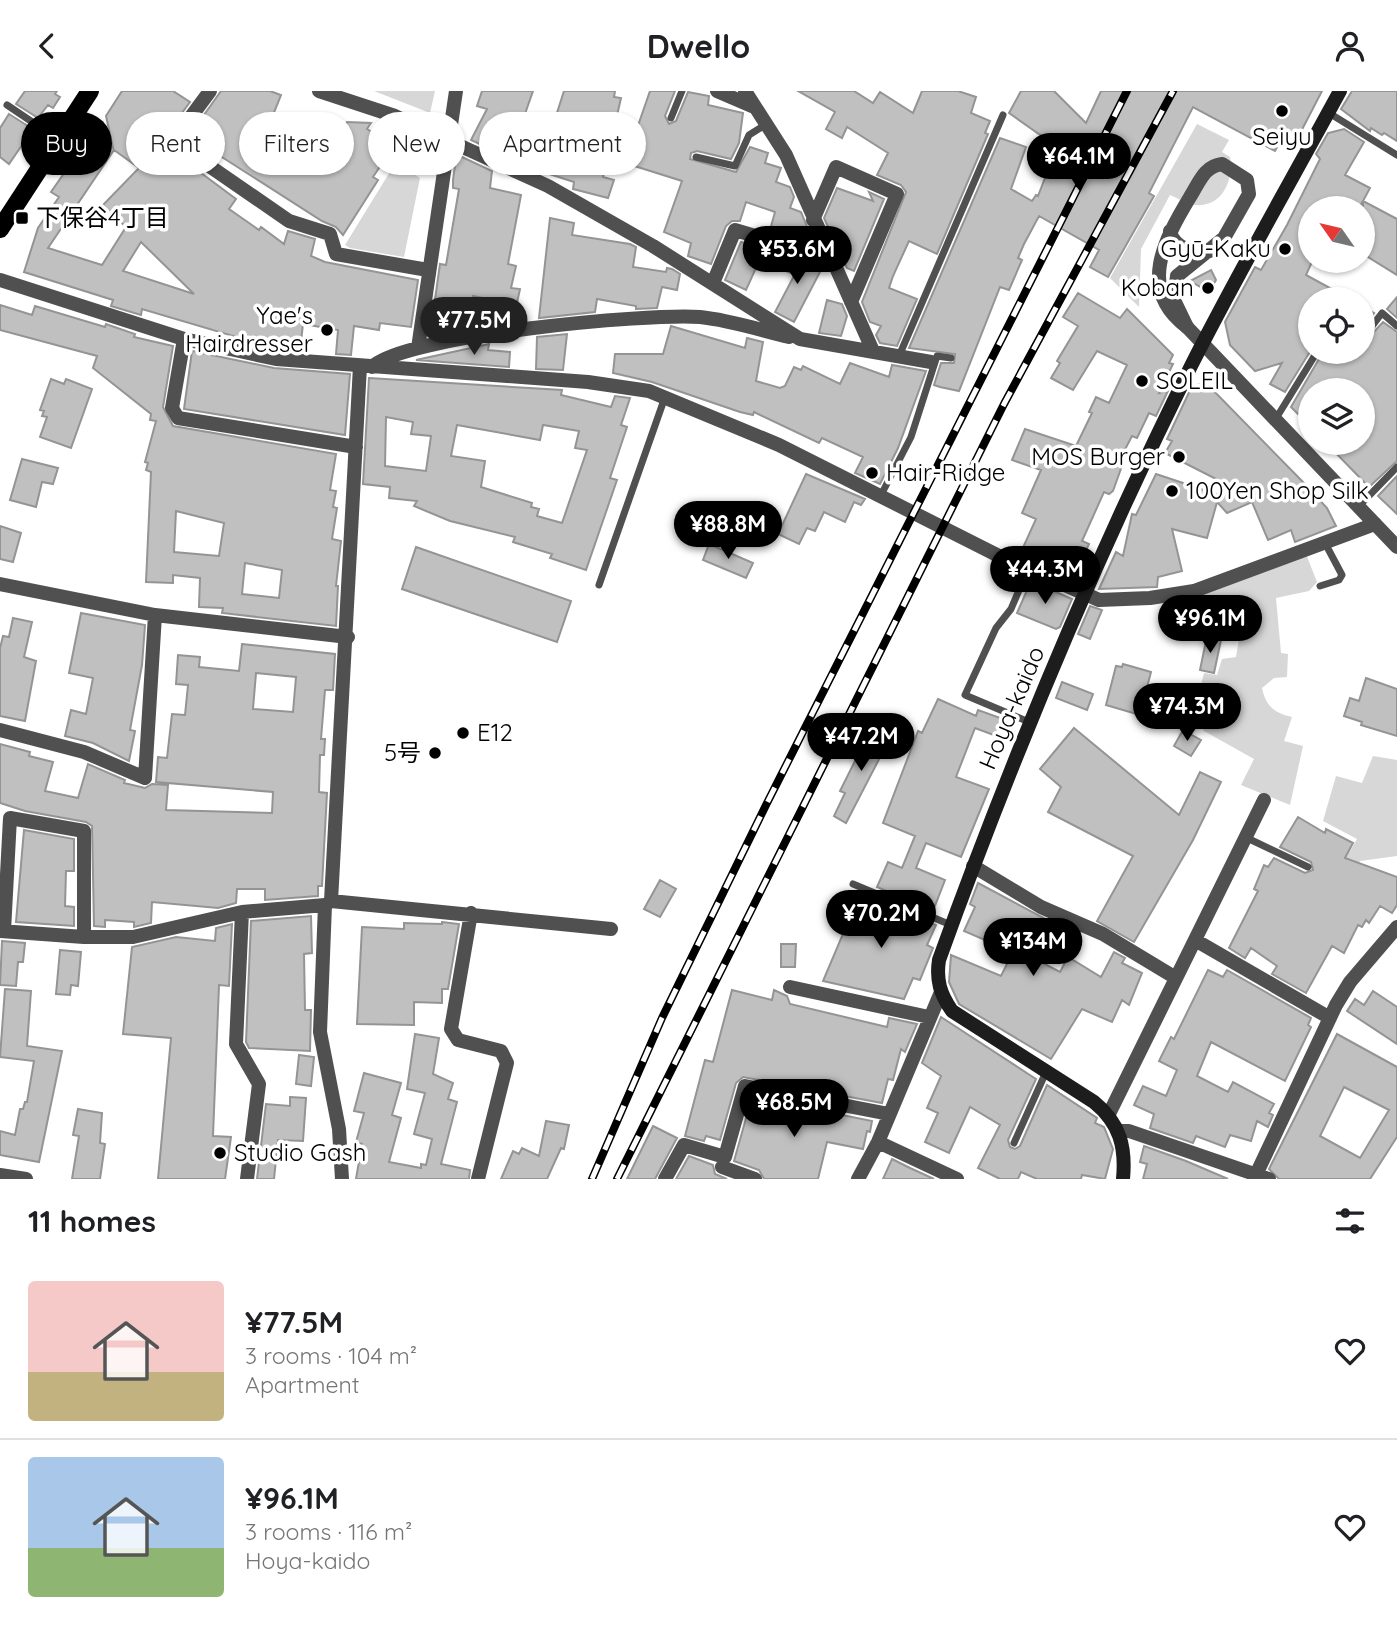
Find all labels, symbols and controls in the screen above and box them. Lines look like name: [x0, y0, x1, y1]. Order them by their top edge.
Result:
text: Dwello: [647, 26, 750, 66]
icon: back: [28, 27, 66, 65]
icon: person: [1331, 27, 1369, 65]
marker: Seiyu: [1274, 103, 1290, 119]
chip: Buy: [21, 112, 112, 175]
chip: Rent: [126, 112, 225, 175]
chip: Filters: [239, 112, 354, 175]
chip: New: [368, 112, 465, 175]
chip: Apartment: [479, 112, 646, 175]
place label: Seiyu: [1252, 121, 1312, 151]
pin: ¥64.1M: [1022, 133, 1136, 193]
text: ¥64.1M: [1043, 141, 1115, 170]
north arrow: [1298, 196, 1376, 273]
map controls: [1298, 196, 1375, 455]
place label: 下保谷4丁目: [36, 202, 169, 232]
marker: 下保谷4丁目: [14, 210, 30, 226]
pin: ¥53.6M: [740, 227, 854, 286]
place label: Gyū-Kaku: [1161, 233, 1271, 263]
text: ¥53.6M: [759, 234, 835, 263]
marker: Gyū-Kaku: [1277, 241, 1293, 257]
place label: Koban: [1121, 272, 1194, 302]
marker: Koban: [1200, 280, 1216, 296]
button: locate: [1298, 287, 1375, 364]
pin: ¥77.5M: [417, 297, 531, 357]
place label: Yae's Hairdresser: [185, 300, 313, 358]
text: ¥77.5M: [436, 305, 512, 334]
marker: Yae's Hairdresser: [319, 322, 335, 338]
place label: SOLEIL: [1156, 365, 1233, 395]
marker: SOLEIL: [1134, 373, 1150, 389]
button: layers: [1298, 378, 1375, 455]
place label: MOS Burger: [1031, 441, 1165, 471]
marker: MOS Burger: [1171, 449, 1187, 465]
place label: Hair-Ridge: [886, 457, 1005, 487]
marker: Hair-Ridge: [864, 465, 880, 481]
place label: 100Yen Shop Silk: [1186, 475, 1369, 505]
marker: 100Yen Shop Silk: [1164, 483, 1180, 499]
pin: ¥88.8M: [671, 501, 785, 561]
text: ¥88.8M: [690, 509, 766, 538]
pin: ¥44.3M: [988, 547, 1102, 606]
text: ¥44.3M: [1006, 554, 1084, 583]
pin: ¥96.1M: [1153, 595, 1267, 655]
text: ¥96.1M: [1174, 603, 1246, 632]
street label: Hoya-kaido: [972, 642, 1050, 774]
pin: ¥74.3M: [1130, 683, 1244, 743]
text: ¥74.3M: [1149, 691, 1225, 720]
pin: ¥47.2M: [804, 713, 918, 773]
place label: E12: [477, 717, 513, 747]
text: ¥47.2M: [823, 721, 899, 750]
marker: E12: [455, 725, 471, 741]
place label: 5号: [384, 737, 421, 767]
marker: 5号: [427, 745, 443, 761]
pin: ¥70.2M: [824, 891, 938, 950]
text: ¥70.2M: [842, 898, 920, 927]
pin: ¥134M: [984, 919, 1082, 978]
text: ¥134M: [999, 926, 1067, 955]
pin: ¥68.5M: [737, 1079, 851, 1139]
text: ¥68.5M: [756, 1087, 832, 1116]
place label: Studio Gash: [234, 1137, 366, 1167]
marker: Studio Gash: [212, 1145, 228, 1161]
text: 11 homes: [28, 1202, 156, 1240]
icon: filters: [1331, 1202, 1369, 1240]
text: ¥77.5M: [245, 1303, 343, 1341]
icon: home: [84, 1309, 168, 1393]
icon: heart: [1331, 1332, 1369, 1370]
text: 3 rooms · 104 m²: [245, 1341, 417, 1370]
text: Apartment: [245, 1370, 359, 1399]
text: ¥96.1M: [245, 1479, 339, 1517]
icon: home: [84, 1485, 168, 1569]
icon: heart: [1331, 1508, 1369, 1546]
text: 3 rooms · 116 m²: [245, 1517, 412, 1546]
text: Hoya-kaido: [245, 1546, 370, 1575]

